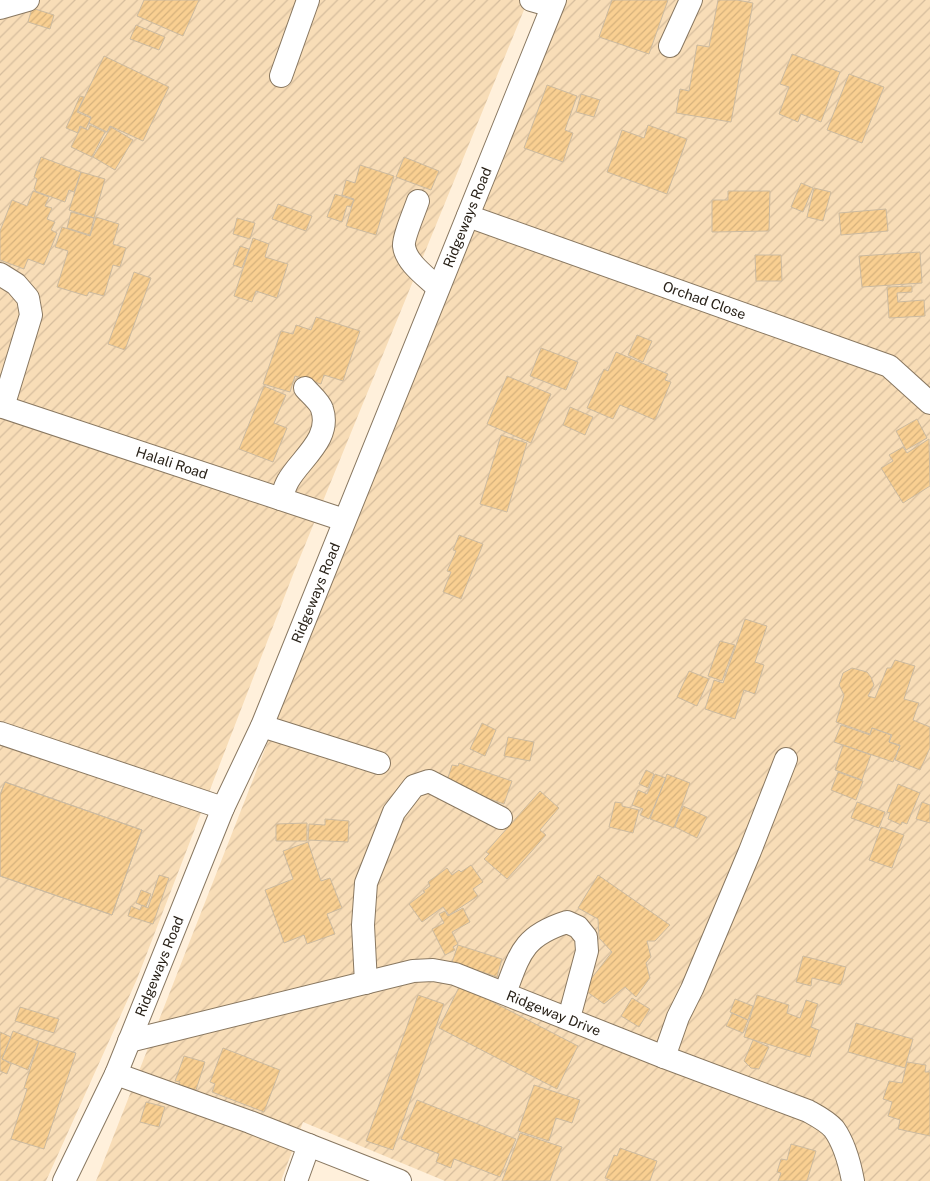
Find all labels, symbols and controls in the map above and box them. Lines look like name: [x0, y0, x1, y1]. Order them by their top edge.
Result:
street label: Ridgeways Road: [440, 165, 495, 270]
street label: Orchad Close: [661, 278, 748, 322]
street label: Halali Road: [134, 444, 210, 482]
street label: Ridgeways Road: [288, 540, 343, 645]
street label: Ridgeways Road: [132, 914, 187, 1019]
street label: Ridgeway Drive: [504, 987, 603, 1039]

